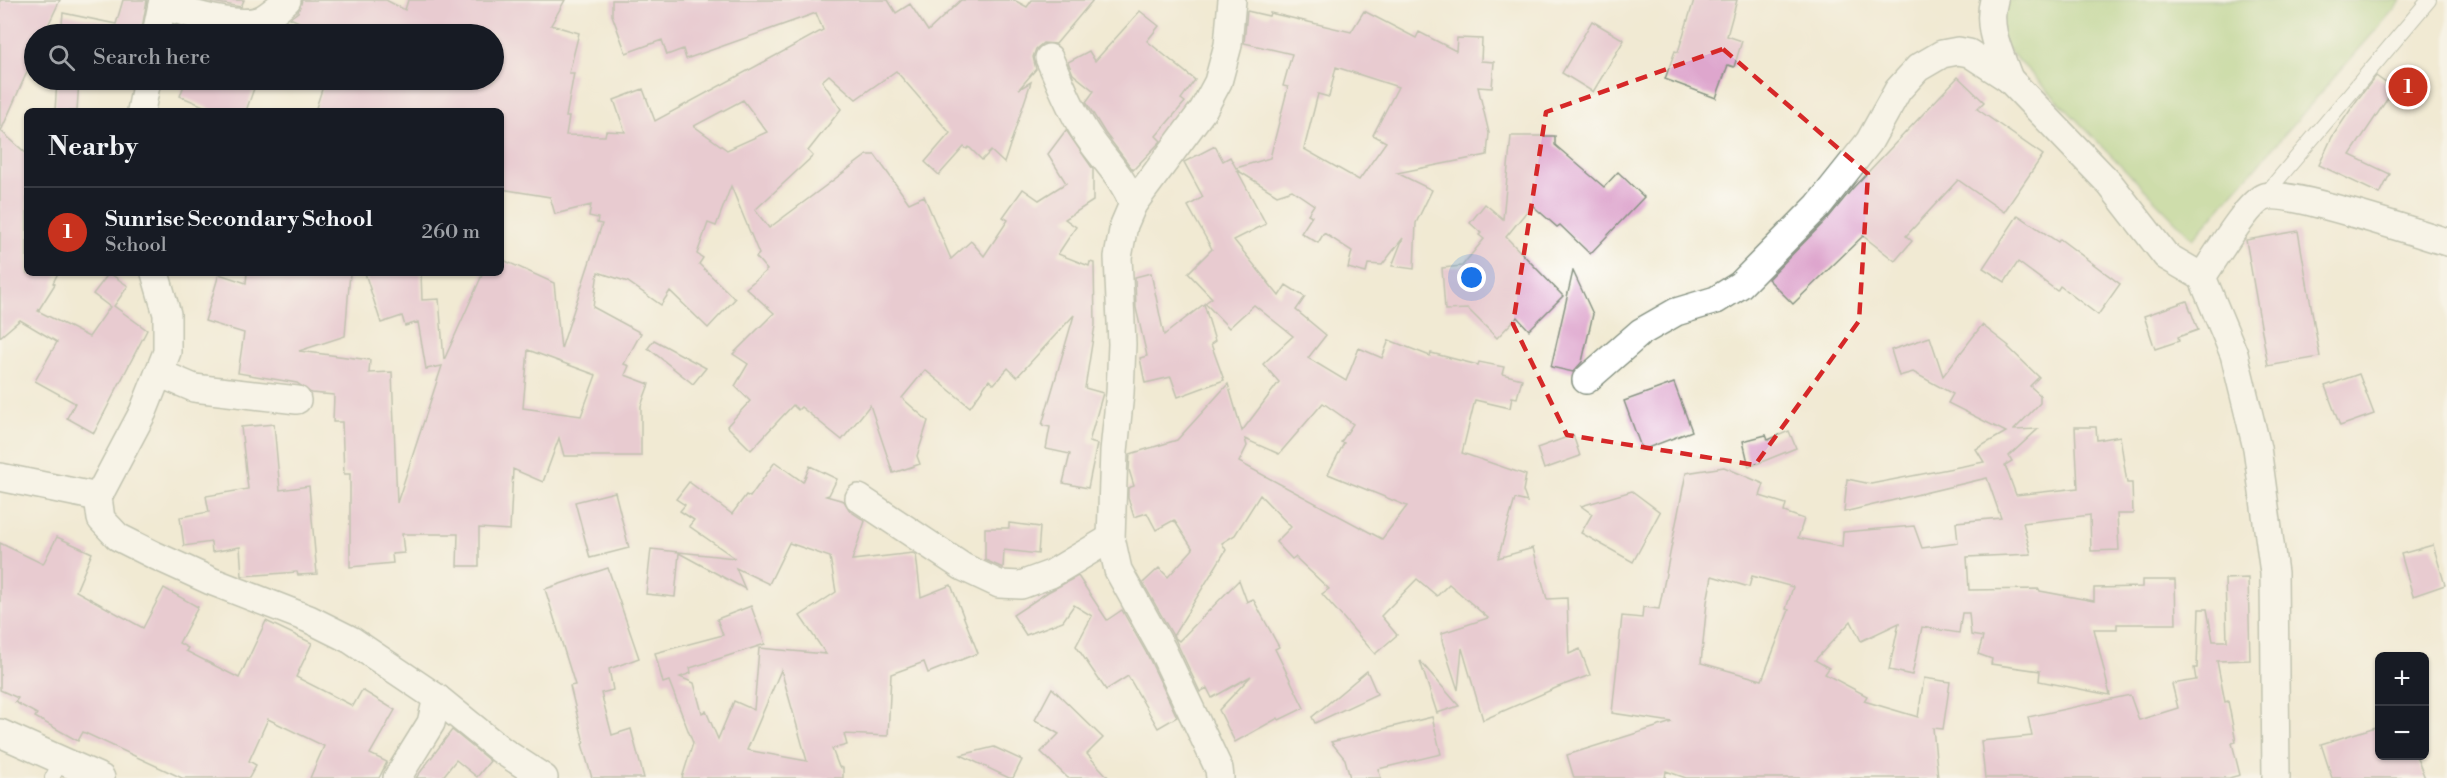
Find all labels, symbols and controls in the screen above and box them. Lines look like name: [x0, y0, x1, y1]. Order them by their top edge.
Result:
search box: [24, 24, 504, 90]
icon: search: [45, 41, 78, 74]
text: Search here: [93, 44, 210, 71]
pin: 1: [2388, 64, 2428, 110]
text: Nearby: [48, 131, 138, 163]
text: Sunrise Secondary School: [105, 206, 373, 233]
text: 1: [63, 220, 72, 245]
text: 260 m: [422, 220, 480, 245]
text: School: [105, 233, 167, 258]
your location: [1457, 263, 1486, 292]
map controls: [2375, 652, 2429, 760]
button: +: [2375, 652, 2429, 706]
button: −: [2375, 706, 2429, 760]

